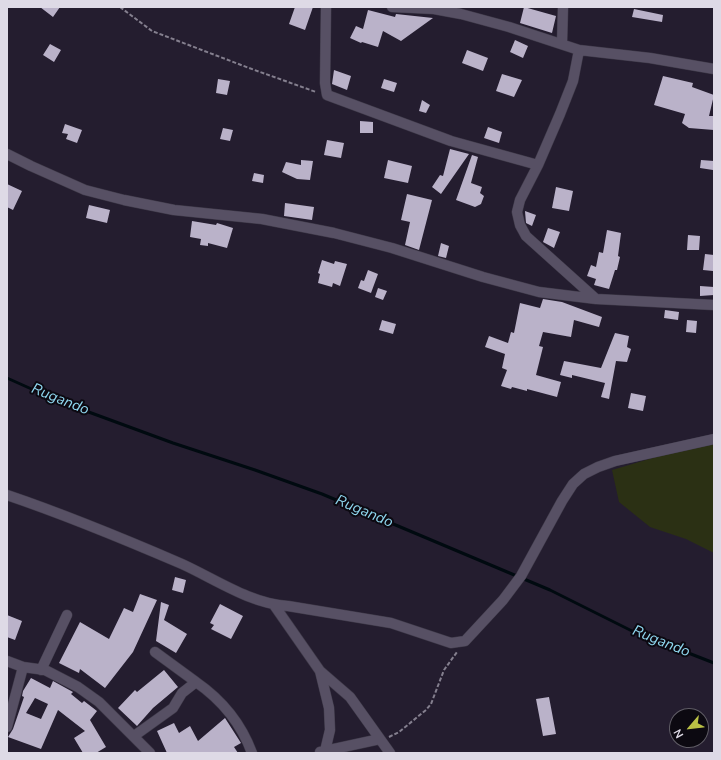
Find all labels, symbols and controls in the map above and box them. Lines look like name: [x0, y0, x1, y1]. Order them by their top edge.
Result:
water label: Rugando: [28, 380, 92, 420]
water label: Rugando: [333, 492, 395, 532]
water label: Rugando: [629, 622, 693, 662]
north arrow: [669, 708, 709, 748]
text: N: [670, 726, 687, 741]

